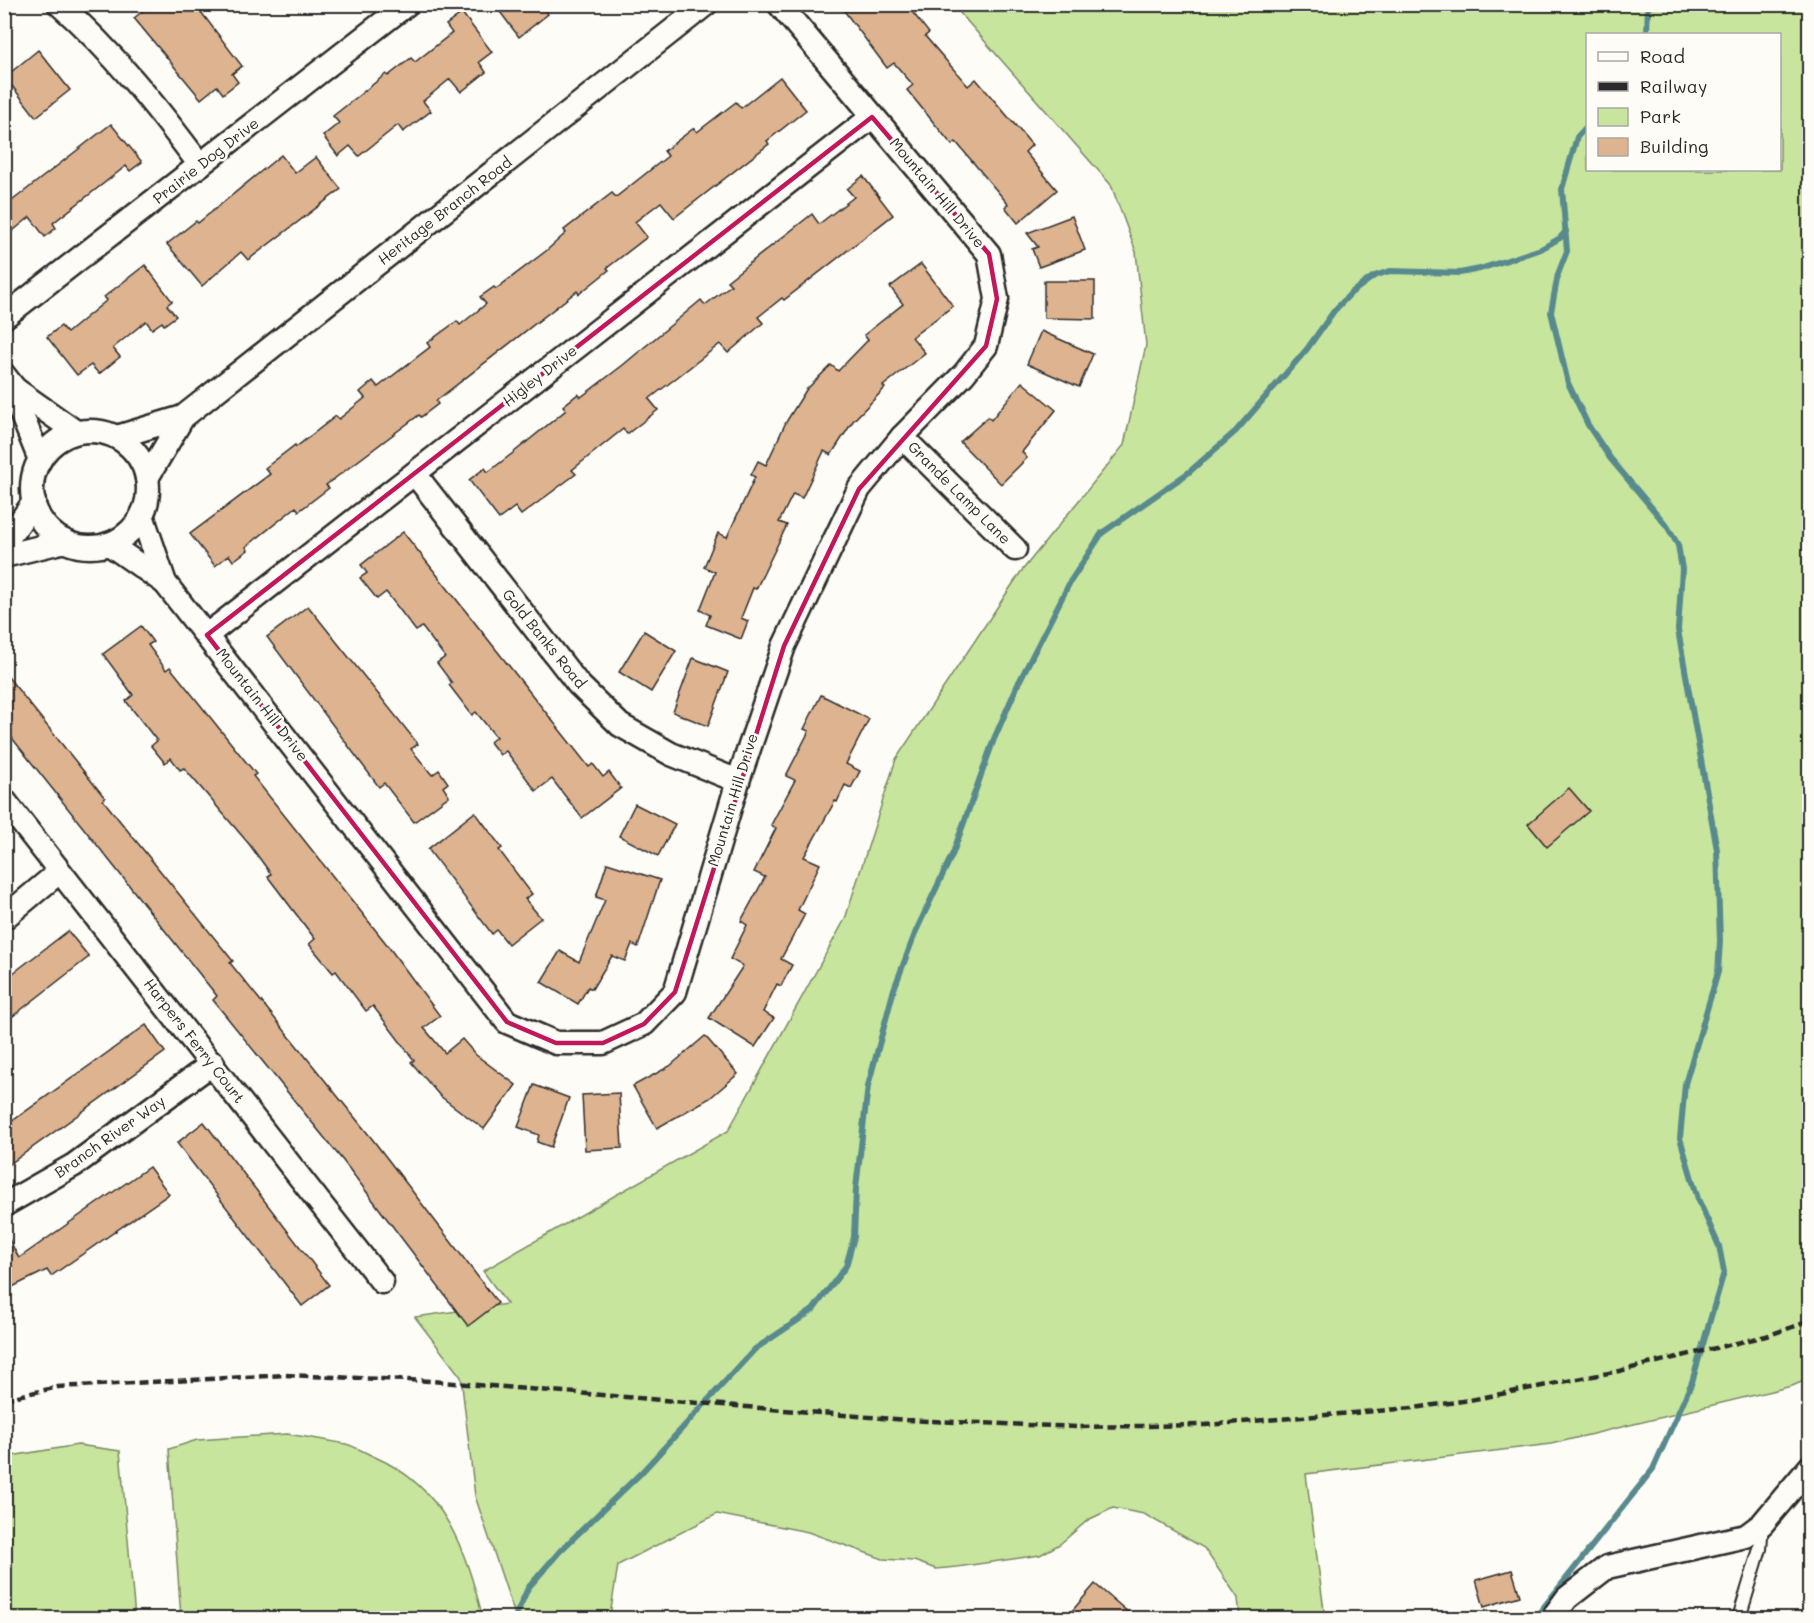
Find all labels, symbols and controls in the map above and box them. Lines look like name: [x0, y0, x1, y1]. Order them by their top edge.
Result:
legend: [1586, 33, 1781, 171]
text: Road: [1640, 44, 1685, 68]
text: Railway: [1640, 74, 1707, 98]
text: Park: [1640, 104, 1681, 128]
street label: Prairie Dog Drive: [148, 113, 262, 208]
street label: Mountain Hill Drive: [886, 133, 990, 252]
text: Building: [1640, 134, 1708, 158]
street label: Heritage Branch Road: [373, 152, 515, 269]
street label: Higley Drive: [498, 340, 581, 411]
street label: Grande Lamp Lane: [904, 436, 1016, 548]
street label: Gold Banks Road: [498, 584, 591, 692]
street label: Mountain Hill Drive: [212, 644, 313, 765]
street label: Mountain Hill Drive: [702, 731, 762, 869]
street label: Harpers Ferry Court: [140, 974, 250, 1107]
street label: Branch River Way: [50, 1090, 169, 1182]

